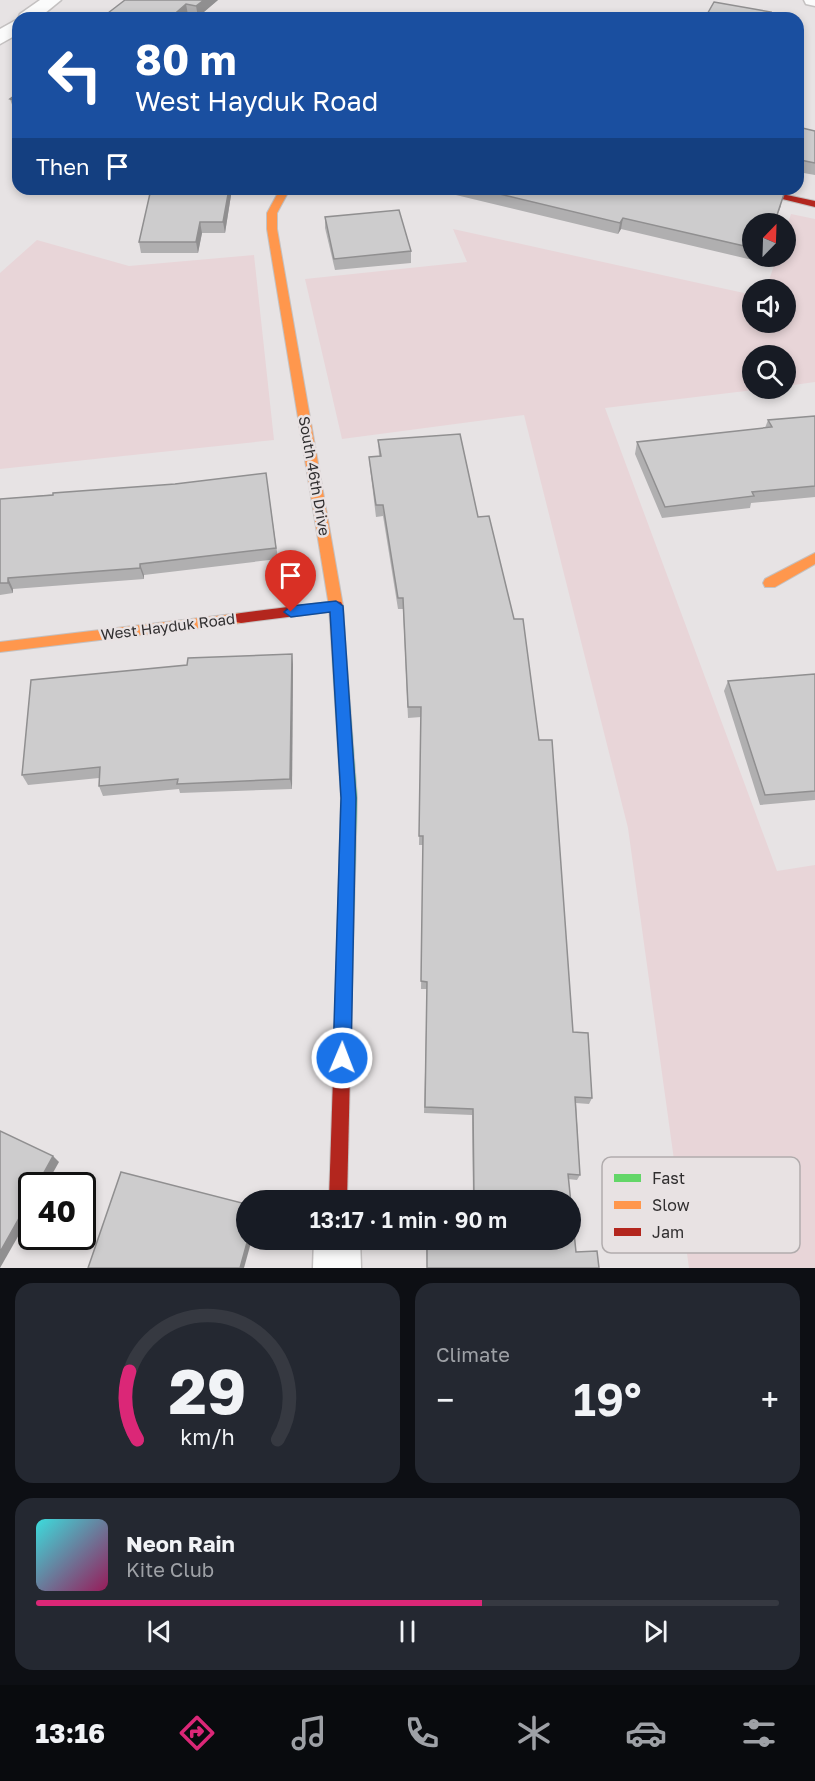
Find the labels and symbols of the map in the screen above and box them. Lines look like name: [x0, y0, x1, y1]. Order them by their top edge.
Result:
north arrow: [742, 213, 796, 267]
street label: South 46th Drive: [296, 415, 334, 537]
pin: [265, 550, 316, 612]
street label: West Hayduk Road: [100, 609, 236, 643]
position arrow: [310, 1026, 374, 1090]
legend: [602, 1157, 800, 1253]
text: Fast: [652, 1168, 685, 1188]
speed limit sign: 40: [18, 1172, 96, 1250]
text: Slow: [652, 1195, 690, 1215]
text: Jam: [652, 1222, 684, 1242]

